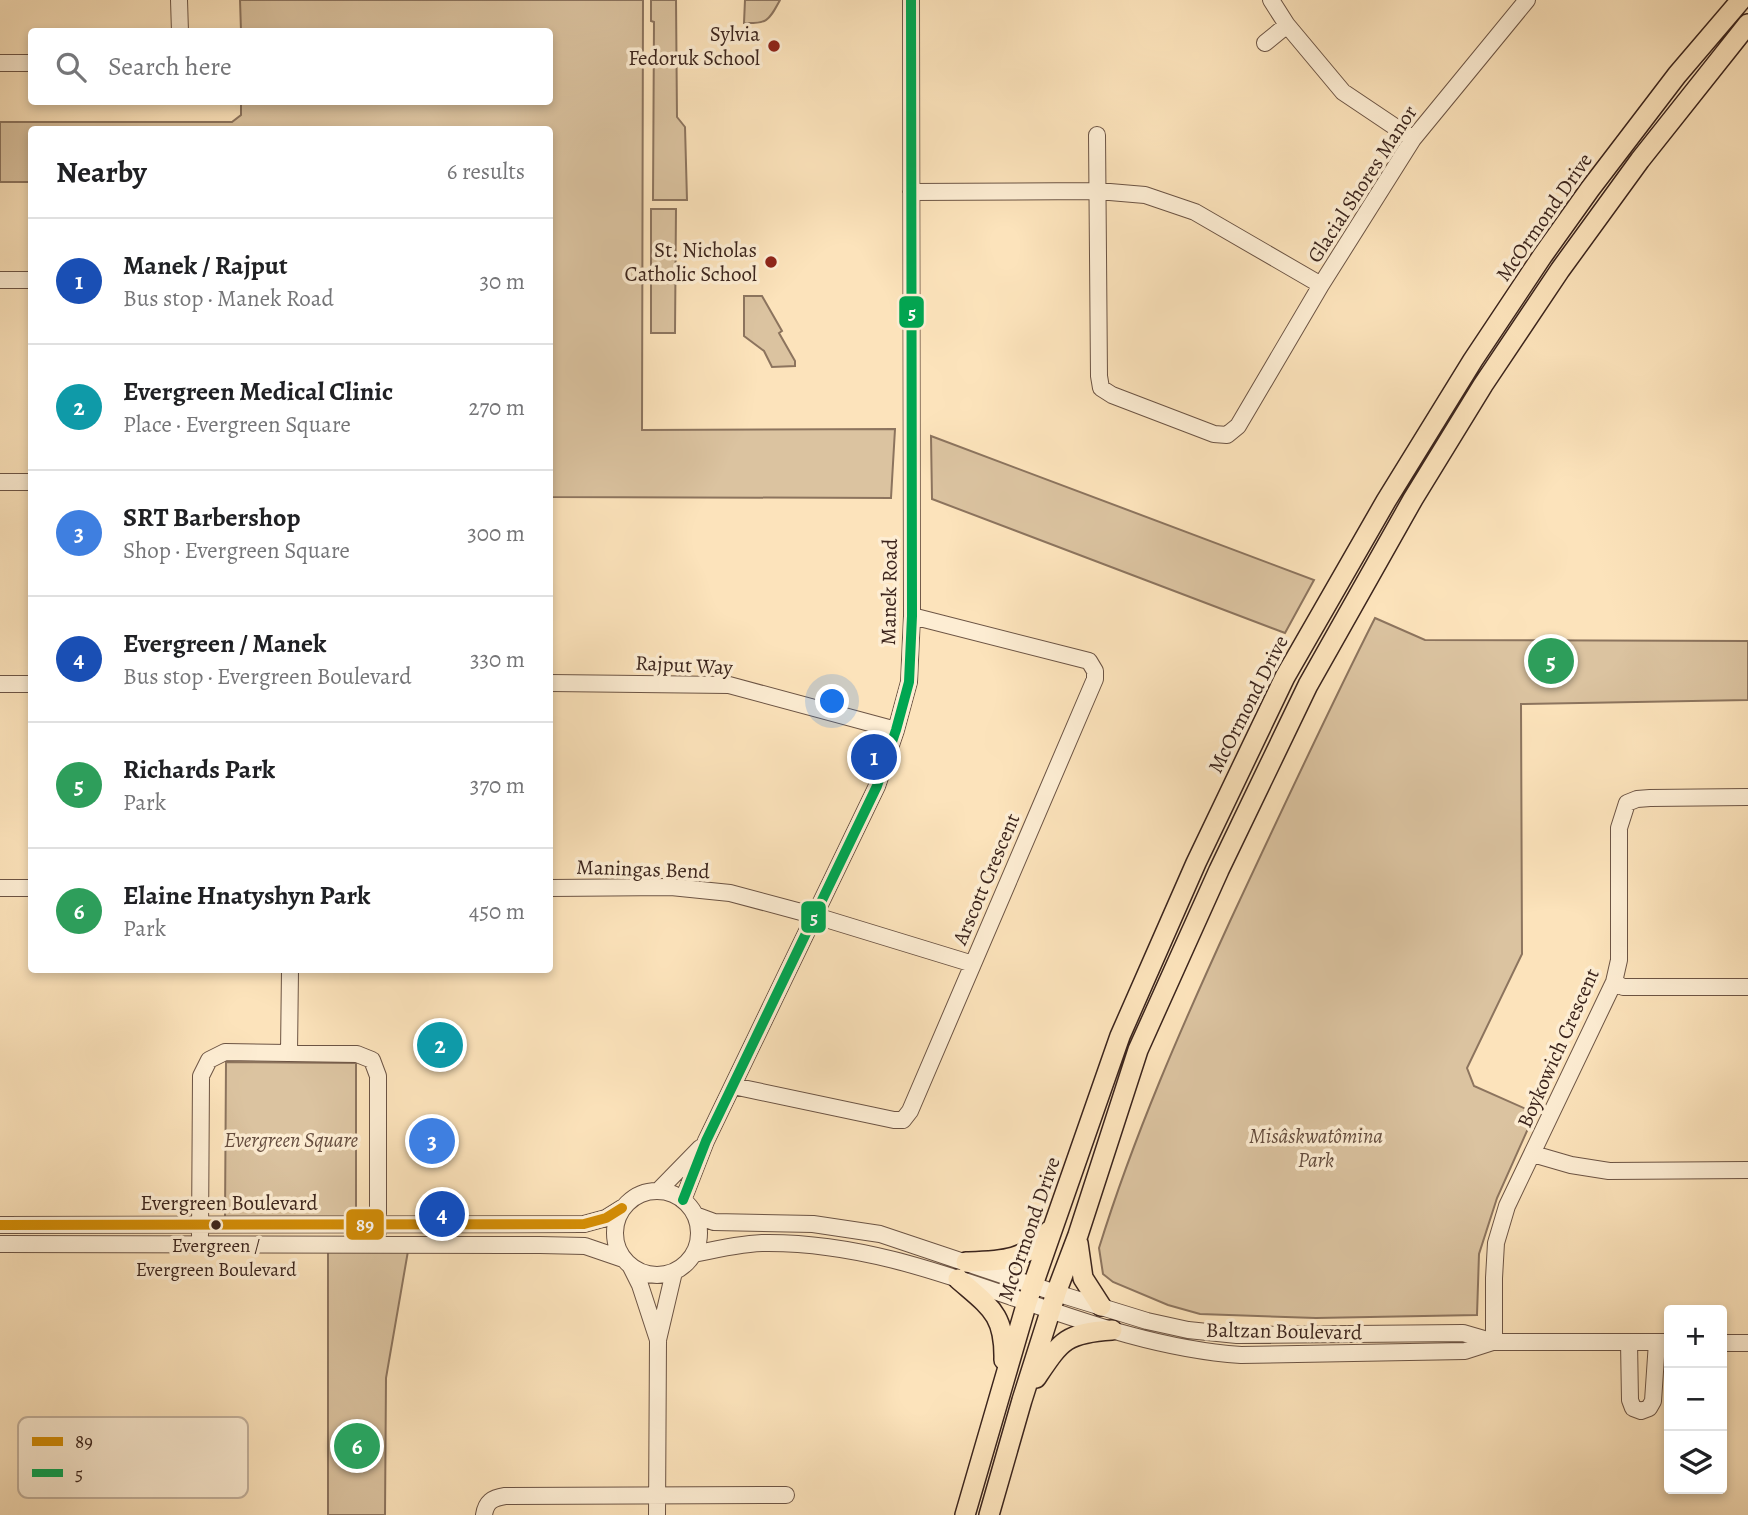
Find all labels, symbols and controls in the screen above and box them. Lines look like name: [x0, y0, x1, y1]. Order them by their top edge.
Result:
place label: Sylvia Fedoruk School: [628, 20, 760, 72]
search box: [28, 28, 553, 105]
marker: Sylvia Fedoruk School: [766, 38, 782, 54]
icon: search: [52, 48, 90, 86]
text: Search here: [108, 49, 232, 84]
street label: Glacial Shores Manor: [1301, 100, 1423, 268]
street label: McOrmond Drive: [1489, 147, 1599, 287]
text: Nearby: [56, 152, 147, 192]
text: 6 results: [447, 156, 525, 187]
place label: St. Nicholas Catholic School: [624, 236, 757, 288]
text: Manek / Rajput: [123, 248, 288, 283]
marker: St. Nicholas Catholic School: [763, 254, 779, 270]
text: 1: [75, 266, 83, 297]
text: 30 m: [479, 266, 525, 297]
text: Bus stop · Manek Road: [123, 283, 334, 314]
line badge: 5: [898, 295, 925, 329]
text: 5: [908, 300, 916, 326]
text: Evergreen Medical Clinic: [123, 374, 393, 409]
text: 2: [73, 392, 85, 423]
text: 270 m: [468, 392, 525, 423]
text: Place · Evergreen Square: [123, 409, 351, 440]
text: SRT Barbershop: [123, 500, 300, 535]
text: 3: [74, 518, 84, 549]
text: 300 m: [467, 518, 525, 549]
text: Shop · Evergreen Square: [123, 535, 350, 566]
street label: Manek Road: [874, 538, 904, 646]
text: Evergreen / Manek: [123, 626, 326, 661]
street label: McOrmond Drive: [1201, 630, 1295, 778]
pin: 5: [1528, 635, 1574, 687]
text: 4: [74, 644, 84, 675]
text: 330 m: [470, 644, 525, 675]
street label: Rajput Way: [635, 648, 734, 682]
text: Bus stop · Evergreen Boulevard: [123, 661, 412, 692]
your location: [815, 684, 849, 718]
pin: 1: [851, 731, 897, 783]
text: Richards Park: [123, 752, 275, 787]
text: 5: [74, 770, 84, 801]
text: 370 m: [470, 770, 525, 801]
text: Park: [123, 787, 166, 818]
street label: Arscott Crescent: [945, 809, 1026, 950]
street label: Maningas Bend: [576, 853, 711, 885]
text: Elaine Hnatyshyn Park: [123, 878, 370, 913]
text: 6: [74, 896, 84, 927]
text: 450 m: [469, 896, 525, 927]
line badge: 5: [800, 900, 827, 934]
text: 5: [810, 905, 818, 931]
text: Park: [123, 913, 166, 944]
street label: Boykowich Crescent: [1510, 964, 1606, 1132]
pin: 2: [417, 1019, 463, 1071]
pin: 3: [409, 1115, 455, 1167]
park label: Misâskwatômina Park: [1249, 1122, 1383, 1174]
park label: Evergreen Square: [224, 1126, 358, 1154]
street label: McOrmond Drive: [991, 1153, 1067, 1305]
pin: 4: [419, 1188, 465, 1240]
street label: Evergreen Boulevard: [140, 1189, 319, 1217]
line badge: 89: [345, 1208, 385, 1241]
text: 89: [356, 1212, 374, 1238]
marker: Evergreen / Evergreen Boulevard: [209, 1218, 223, 1232]
place label: Evergreen / Evergreen Boulevard: [136, 1233, 297, 1283]
map controls: [1664, 1305, 1727, 1494]
button: +: [1664, 1305, 1727, 1368]
street label: Baltzan Boulevard: [1206, 1316, 1363, 1346]
button: −: [1664, 1368, 1727, 1431]
legend: [18, 1417, 248, 1498]
pin: 6: [334, 1420, 380, 1472]
text: 89: [75, 1429, 93, 1455]
button: layers: [1664, 1431, 1727, 1494]
text: 5: [75, 1461, 83, 1487]

